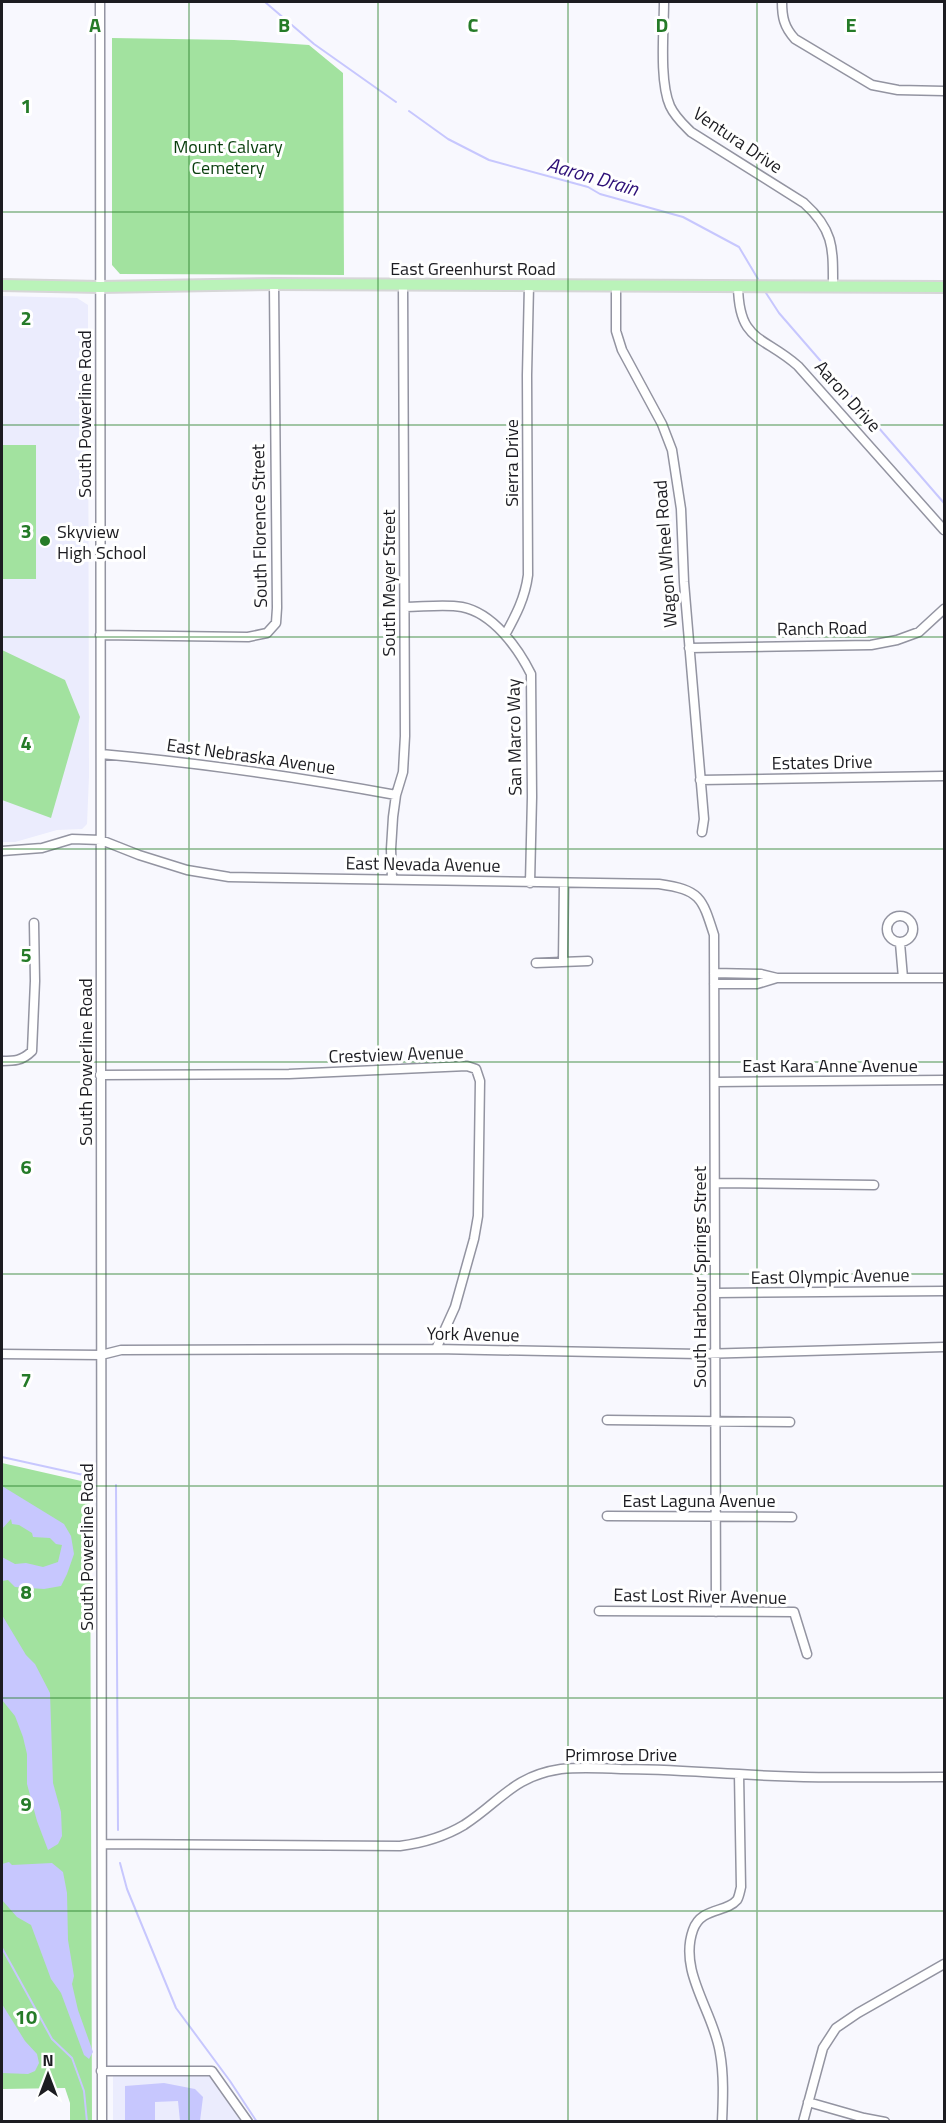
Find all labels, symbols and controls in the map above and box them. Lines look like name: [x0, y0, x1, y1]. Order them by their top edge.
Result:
text: A: [89, 9, 101, 40]
text: B: [278, 9, 290, 40]
text: C: [468, 9, 479, 40]
text: D: [656, 9, 668, 40]
text: E: [845, 9, 857, 40]
text: 1: [20, 90, 32, 121]
street label: Ventura Drive: [688, 100, 788, 180]
park label: Mount Calvary Cemetery: [173, 133, 283, 181]
water label: Aaron Drain: [544, 148, 643, 204]
street label: East Greenhurst Road: [390, 255, 556, 282]
text: 2: [20, 302, 32, 333]
street label: South Powerline Road: [71, 330, 98, 498]
street label: Aaron Drive: [808, 354, 888, 438]
street label: Sierra Drive: [498, 419, 525, 507]
street label: South Florence Street: [244, 443, 274, 608]
street label: Wagon Wheel Road: [646, 479, 684, 629]
street label: South Meyer Street: [375, 509, 402, 656]
text: 3: [20, 515, 32, 546]
place label: Skyview High School: [57, 518, 146, 566]
marker: Skyview High School: [38, 534, 52, 548]
street label: Ranch Road: [777, 614, 867, 642]
street label: San Marco Way: [499, 678, 529, 796]
text: 4: [20, 727, 32, 758]
street label: East Nebraska Avenue: [165, 731, 337, 781]
street label: Estates Drive: [771, 748, 873, 776]
street label: East Nevada Avenue: [345, 849, 501, 879]
text: 5: [20, 939, 32, 970]
street label: South Powerline Road: [72, 978, 99, 1146]
street label: Crestview Avenue: [328, 1038, 464, 1070]
street label: East Kara Anne Avenue: [742, 1052, 918, 1079]
text: 6: [20, 1151, 32, 1182]
street label: South Harbour Springs Street: [686, 1165, 713, 1388]
street label: East Olympic Avenue: [750, 1261, 910, 1291]
street label: York Avenue: [426, 1320, 520, 1348]
text: 7: [20, 1364, 32, 1395]
street label: South Powerline Road: [73, 1463, 100, 1631]
street label: East Laguna Avenue: [622, 1487, 776, 1514]
text: 8: [20, 1576, 32, 1607]
street label: East Lost River Avenue: [613, 1581, 787, 1611]
street label: Primrose Drive: [565, 1741, 677, 1768]
text: 9: [20, 1788, 32, 1819]
text: 10: [15, 2001, 37, 2032]
north arrow: [18, 2045, 78, 2105]
text: N: [42, 2048, 54, 2072]

